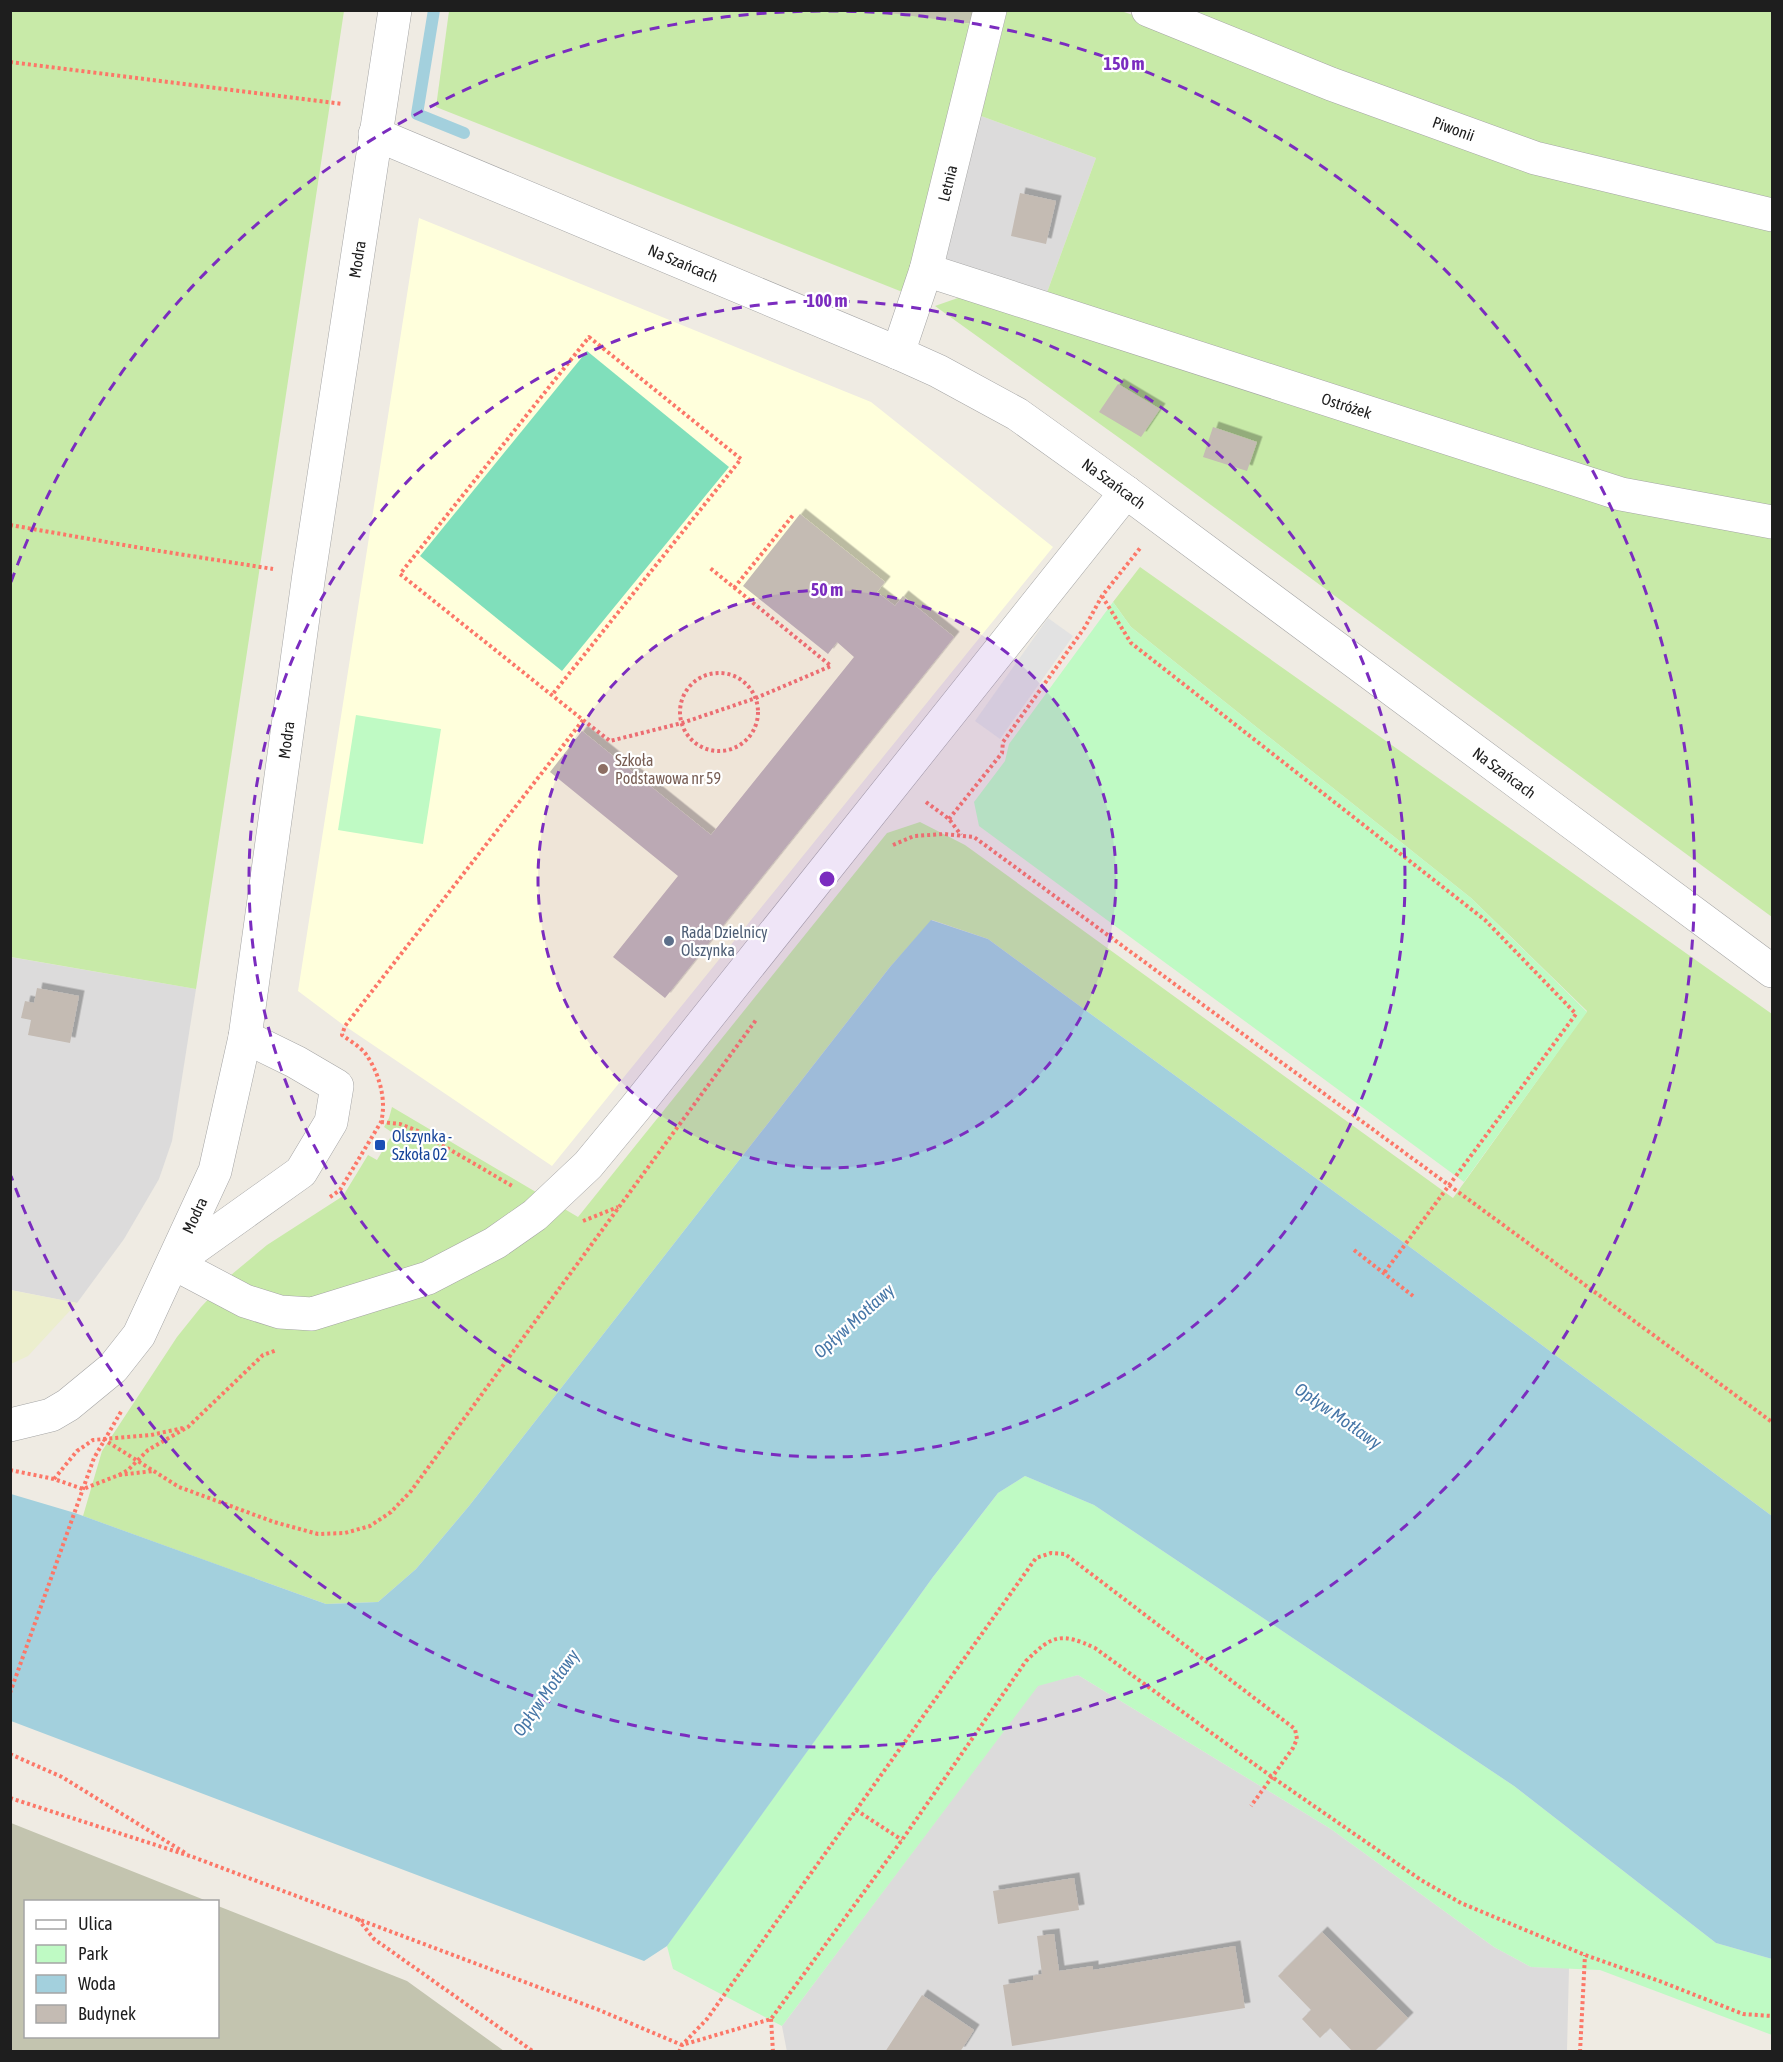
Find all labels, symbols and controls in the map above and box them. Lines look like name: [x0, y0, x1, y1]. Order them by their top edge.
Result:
text: 150 m: [1104, 53, 1144, 74]
street label: Piwonii: [1430, 113, 1477, 144]
street label: Letnia: [934, 163, 961, 203]
street label: Modra: [345, 239, 369, 279]
street label: Na Szańcach: [646, 240, 721, 286]
text: 100 m: [807, 290, 847, 311]
street label: Ostróżek: [1319, 389, 1374, 422]
street label: Na Szańcach: [1079, 455, 1149, 512]
text: 50 m: [811, 579, 843, 600]
street label: Modra: [275, 720, 298, 760]
street label: Na Szańcach: [1469, 743, 1540, 802]
place label: Szkoła Podstawowa nr 59: [615, 751, 721, 787]
marker: Szkoła Podstawowa nr 59: [596, 762, 610, 776]
centre of rings: [817, 869, 837, 889]
place label: Rada Dzielnicy Olszynka: [681, 923, 768, 960]
marker: Rada Dzielnicy Olszynka: [662, 934, 676, 948]
place label: Olszynka - Szkoła 02: [392, 1127, 452, 1163]
marker: Olszynka - Szkoła 02: [373, 1138, 387, 1152]
street label: Modra: [178, 1195, 211, 1236]
water label: Opływ Motławy: [809, 1279, 899, 1362]
water label: Opływ Motławy: [1291, 1378, 1386, 1453]
water label: Opływ Motławy: [508, 1645, 583, 1740]
legend: [24, 1900, 219, 2038]
text: Ulica: [78, 1913, 113, 1934]
text: Park: [78, 1943, 108, 1964]
text: Woda: [78, 1973, 116, 1994]
text: Budynek: [78, 2003, 136, 2024]

